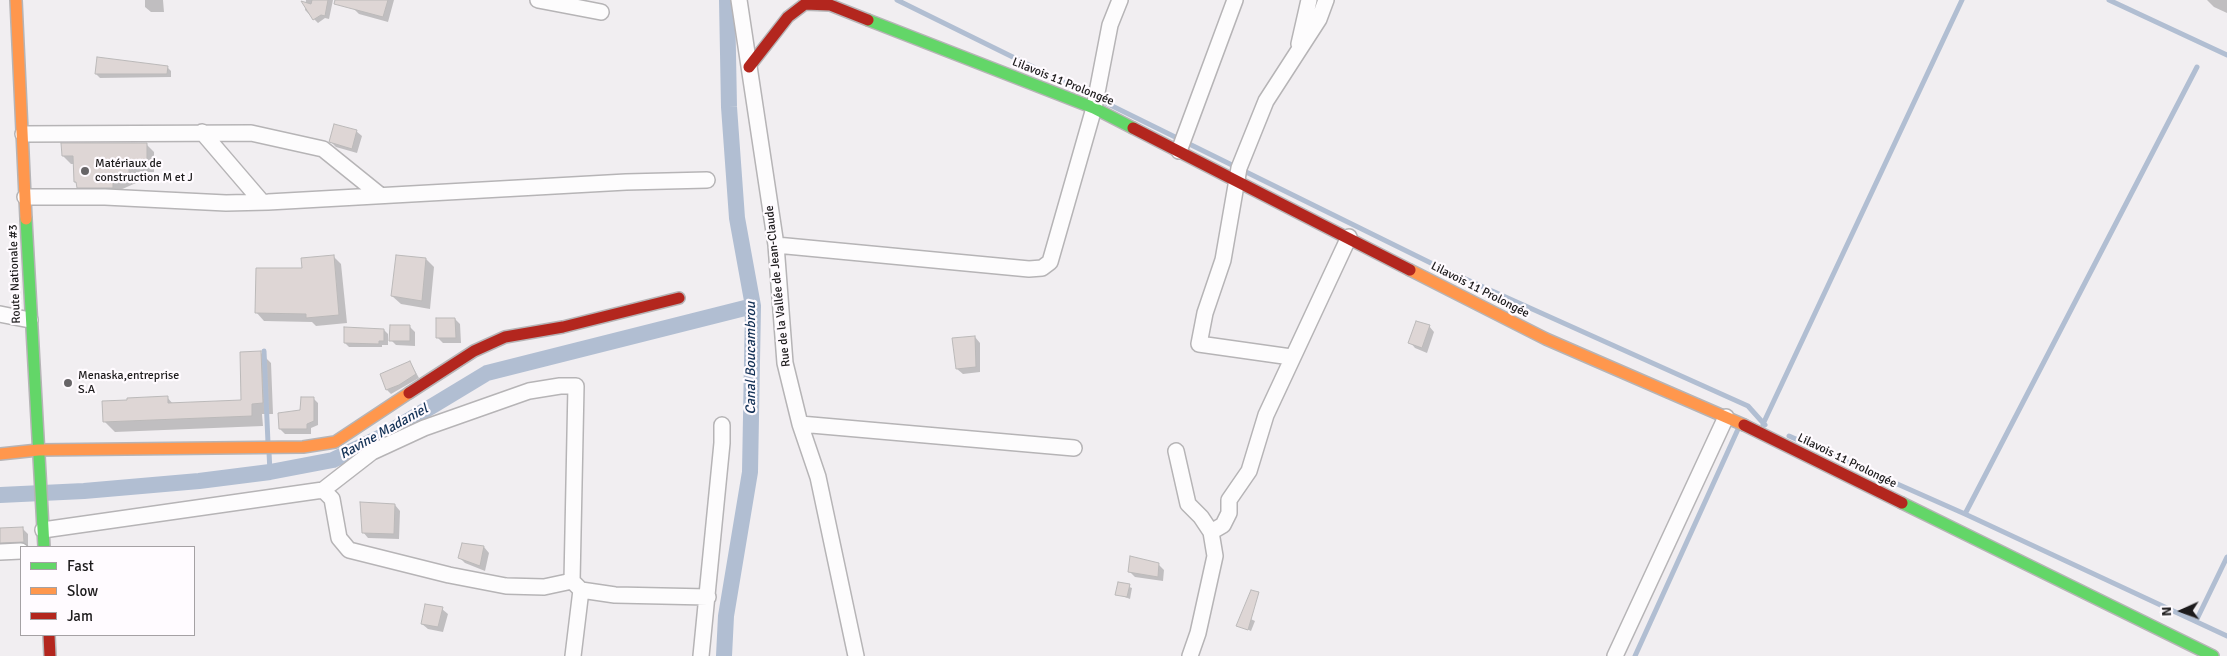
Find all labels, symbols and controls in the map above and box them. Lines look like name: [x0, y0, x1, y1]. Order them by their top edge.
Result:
street label: Lilavois 11 Prolongée: [1010, 55, 1116, 109]
place label: Matériaux de construction M et J: [95, 157, 193, 185]
marker: Matériaux de construction M et J: [79, 165, 91, 177]
street label: Rue de la Vallée de Jean-Claude: [762, 205, 794, 367]
street label: Route Nationale #3: [6, 224, 24, 324]
street label: Lilavois 11 Prolongée: [1428, 259, 1532, 321]
water label: Canal Boucambrou: [743, 302, 759, 414]
place label: Menaska,entreprise S.A: [78, 369, 179, 397]
marker: Menaska,entreprise S.A: [62, 377, 74, 389]
water label: Ravine Madaniel: [337, 401, 431, 463]
street label: Lilavois 11 Prolongée: [1795, 431, 1899, 491]
legend: [20, 546, 195, 636]
text: Fast: [67, 557, 94, 575]
text: Slow: [67, 582, 98, 600]
north arrow: [2157, 586, 2207, 636]
text: N: [2158, 606, 2175, 617]
text: Jam: [67, 607, 93, 625]

